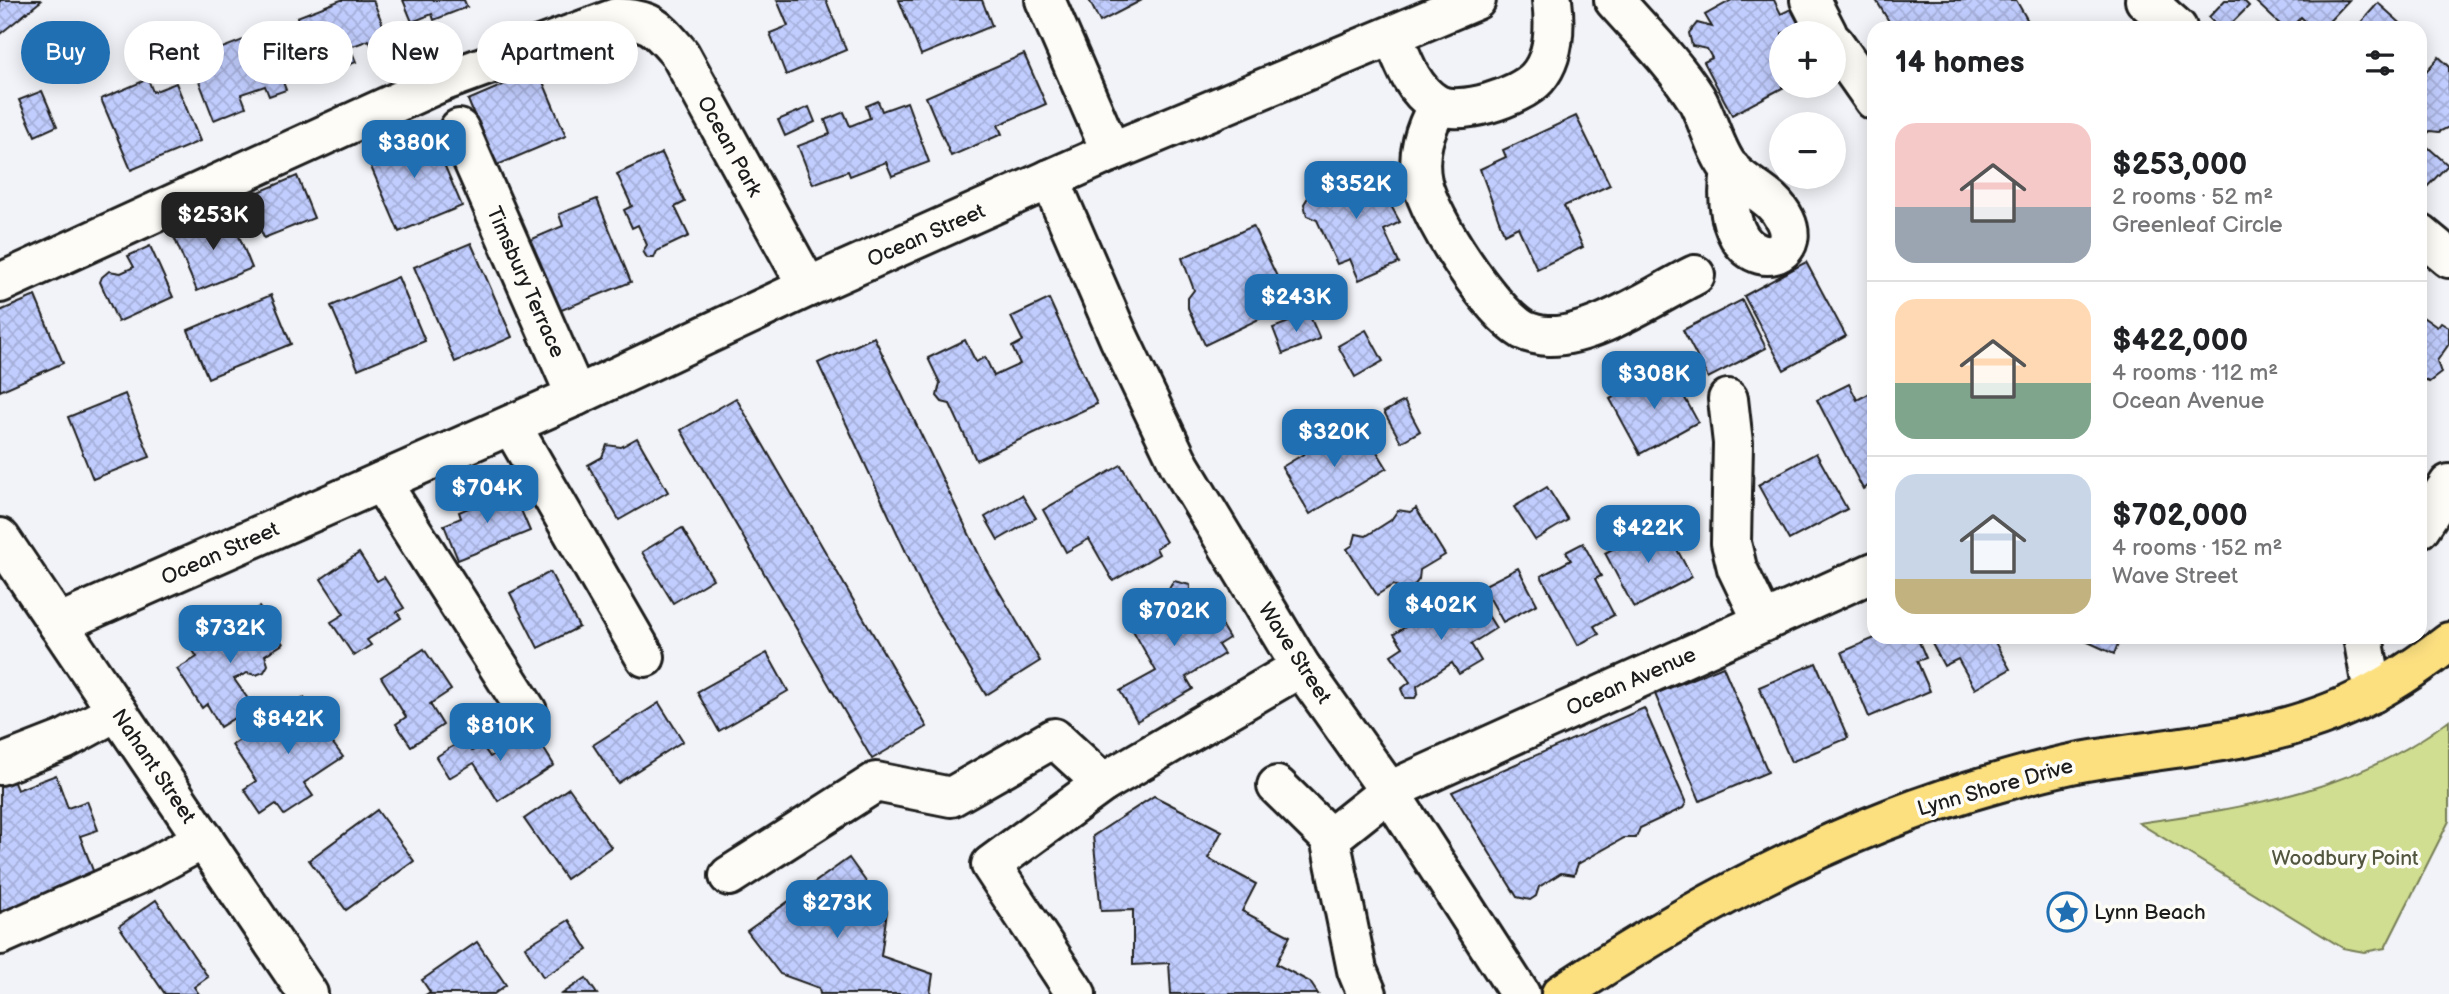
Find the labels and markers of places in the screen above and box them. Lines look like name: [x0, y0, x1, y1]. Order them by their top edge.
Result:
pin: $380K: [365, 120, 463, 180]
pin: $352K: [1307, 162, 1405, 221]
pin: $253K: [164, 192, 262, 252]
pin: $243K: [1247, 274, 1345, 334]
pin: $308K: [1605, 352, 1703, 411]
pin: $320K: [1285, 410, 1383, 469]
pin: $704K: [438, 466, 536, 525]
pin: $422K: [1599, 505, 1697, 565]
pin: $402K: [1392, 582, 1490, 642]
pin: $702K: [1125, 588, 1223, 648]
pin: $732K: [181, 606, 279, 665]
pin: $842K: [239, 696, 337, 756]
pin: $810K: [451, 704, 549, 763]
pin: $273K: [788, 880, 886, 940]
place icon: Lynn Beach: [2046, 891, 2088, 933]
place label: Lynn Beach: [2094, 900, 2206, 925]

